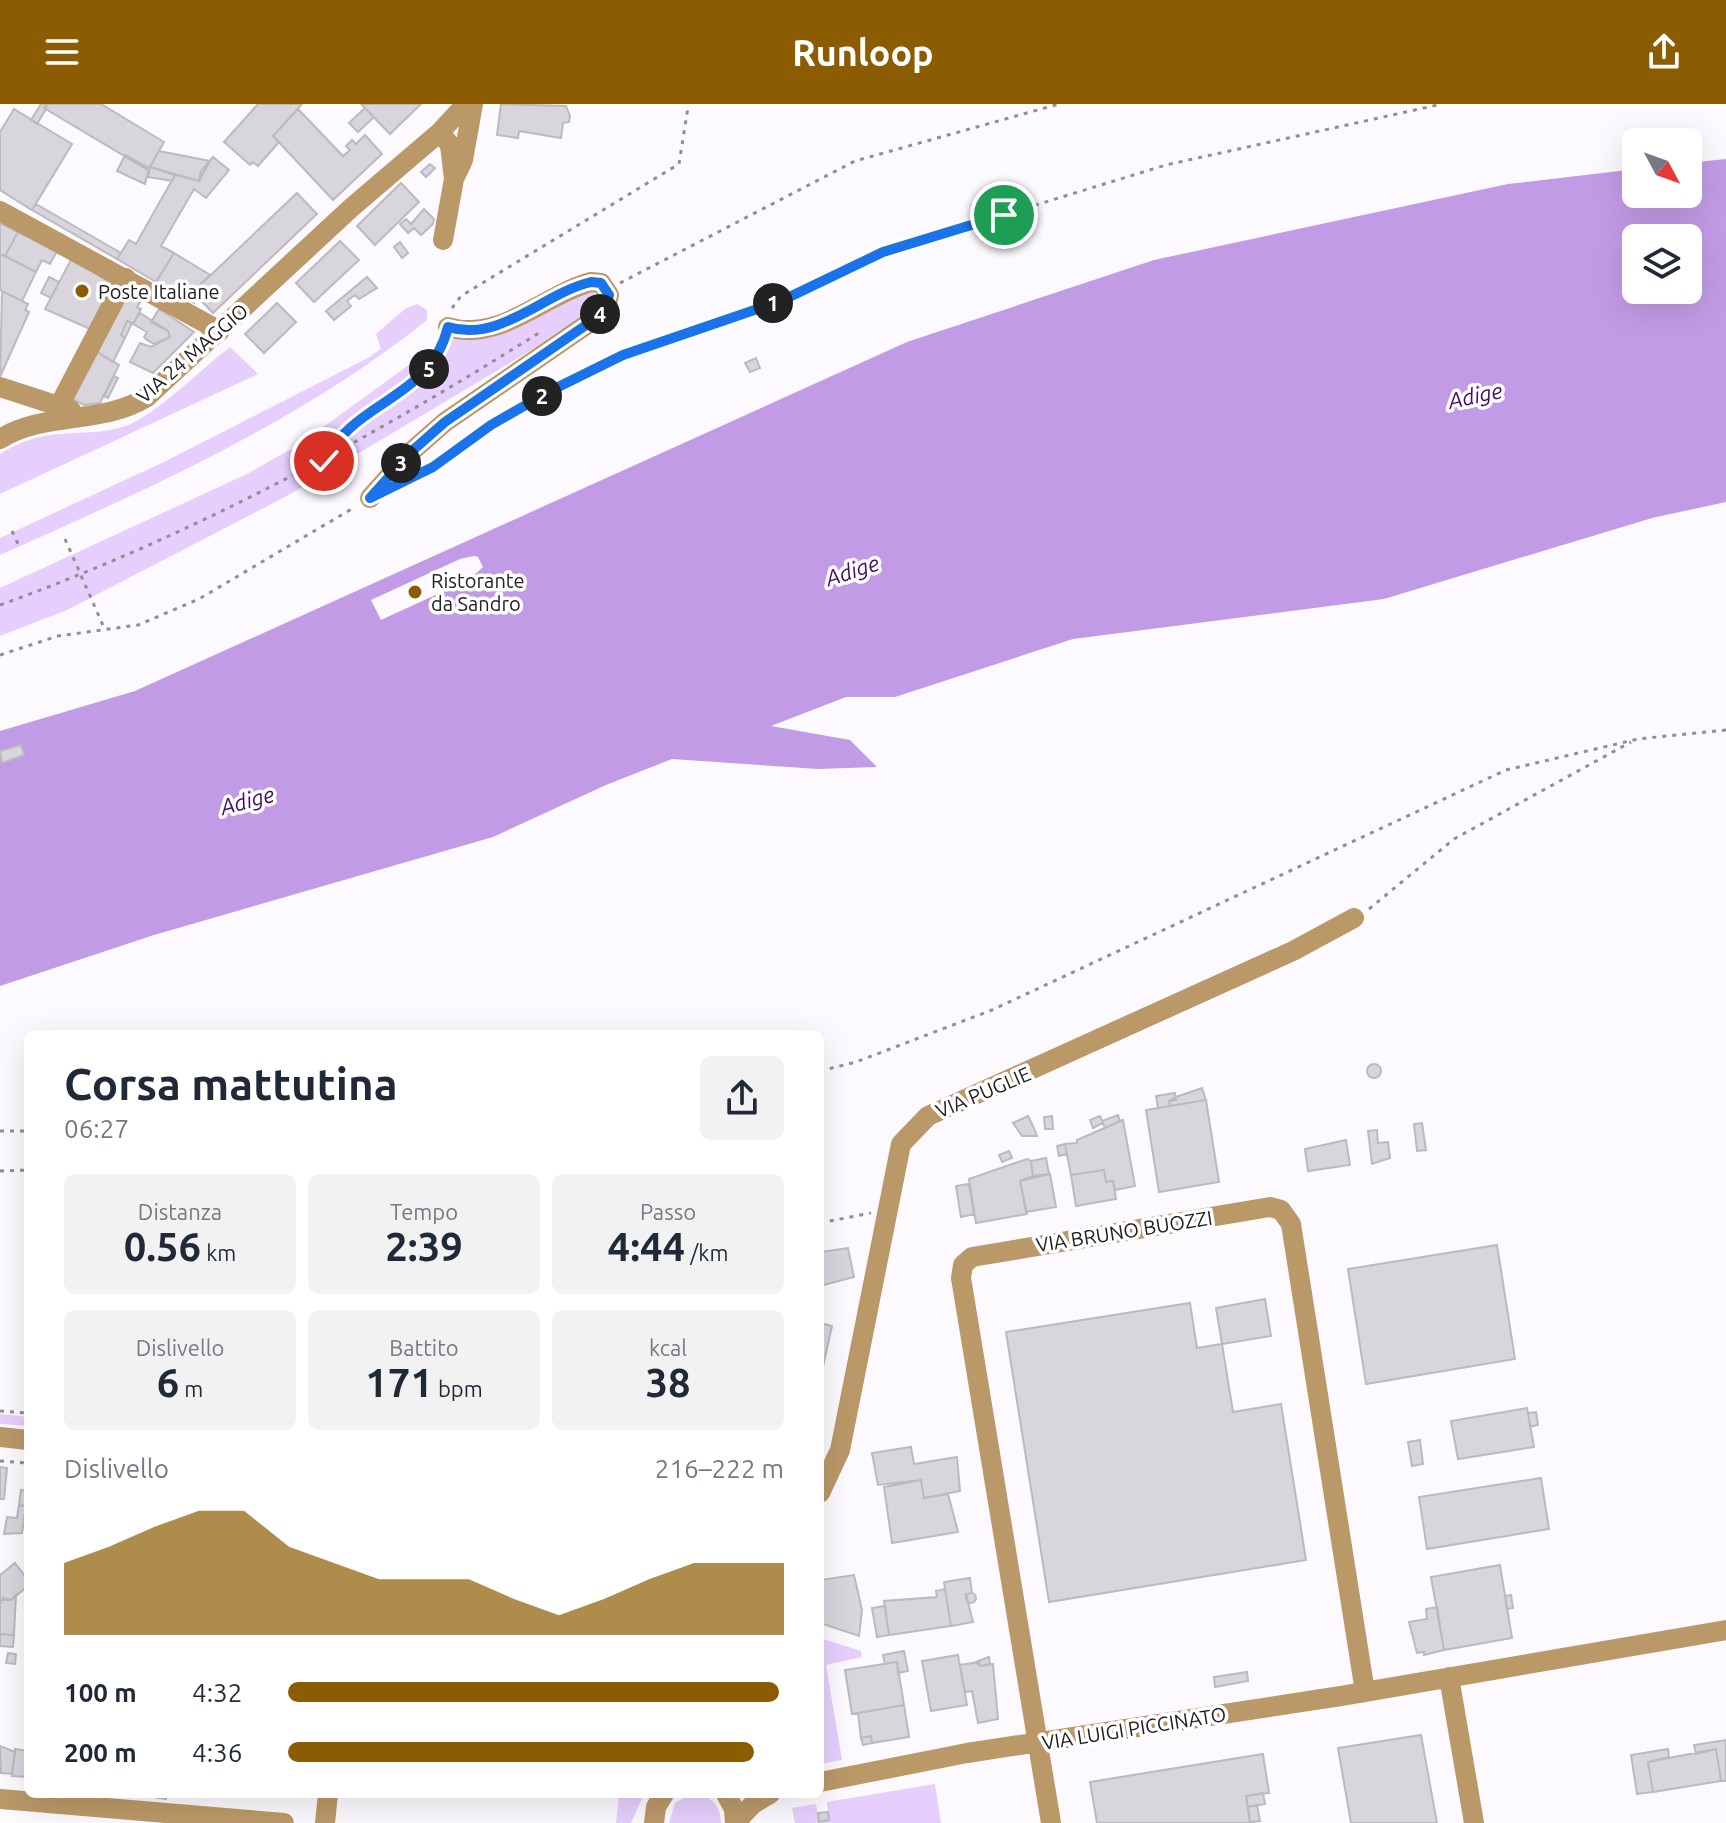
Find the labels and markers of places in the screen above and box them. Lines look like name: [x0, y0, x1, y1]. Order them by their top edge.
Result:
pin: [970, 181, 1038, 249]
place label: Poste Italiane: [98, 280, 220, 303]
marker: Poste Italiane: [73, 282, 91, 300]
pin: 1: [753, 283, 793, 323]
pin: 4: [580, 294, 620, 334]
pin: 5: [409, 349, 449, 389]
pin: 2: [522, 376, 562, 416]
pin: [290, 427, 358, 495]
pin: 3: [381, 443, 421, 483]
place label: Ristorante da Sandro: [431, 569, 525, 615]
marker: Ristorante da Sandro: [406, 583, 424, 601]

